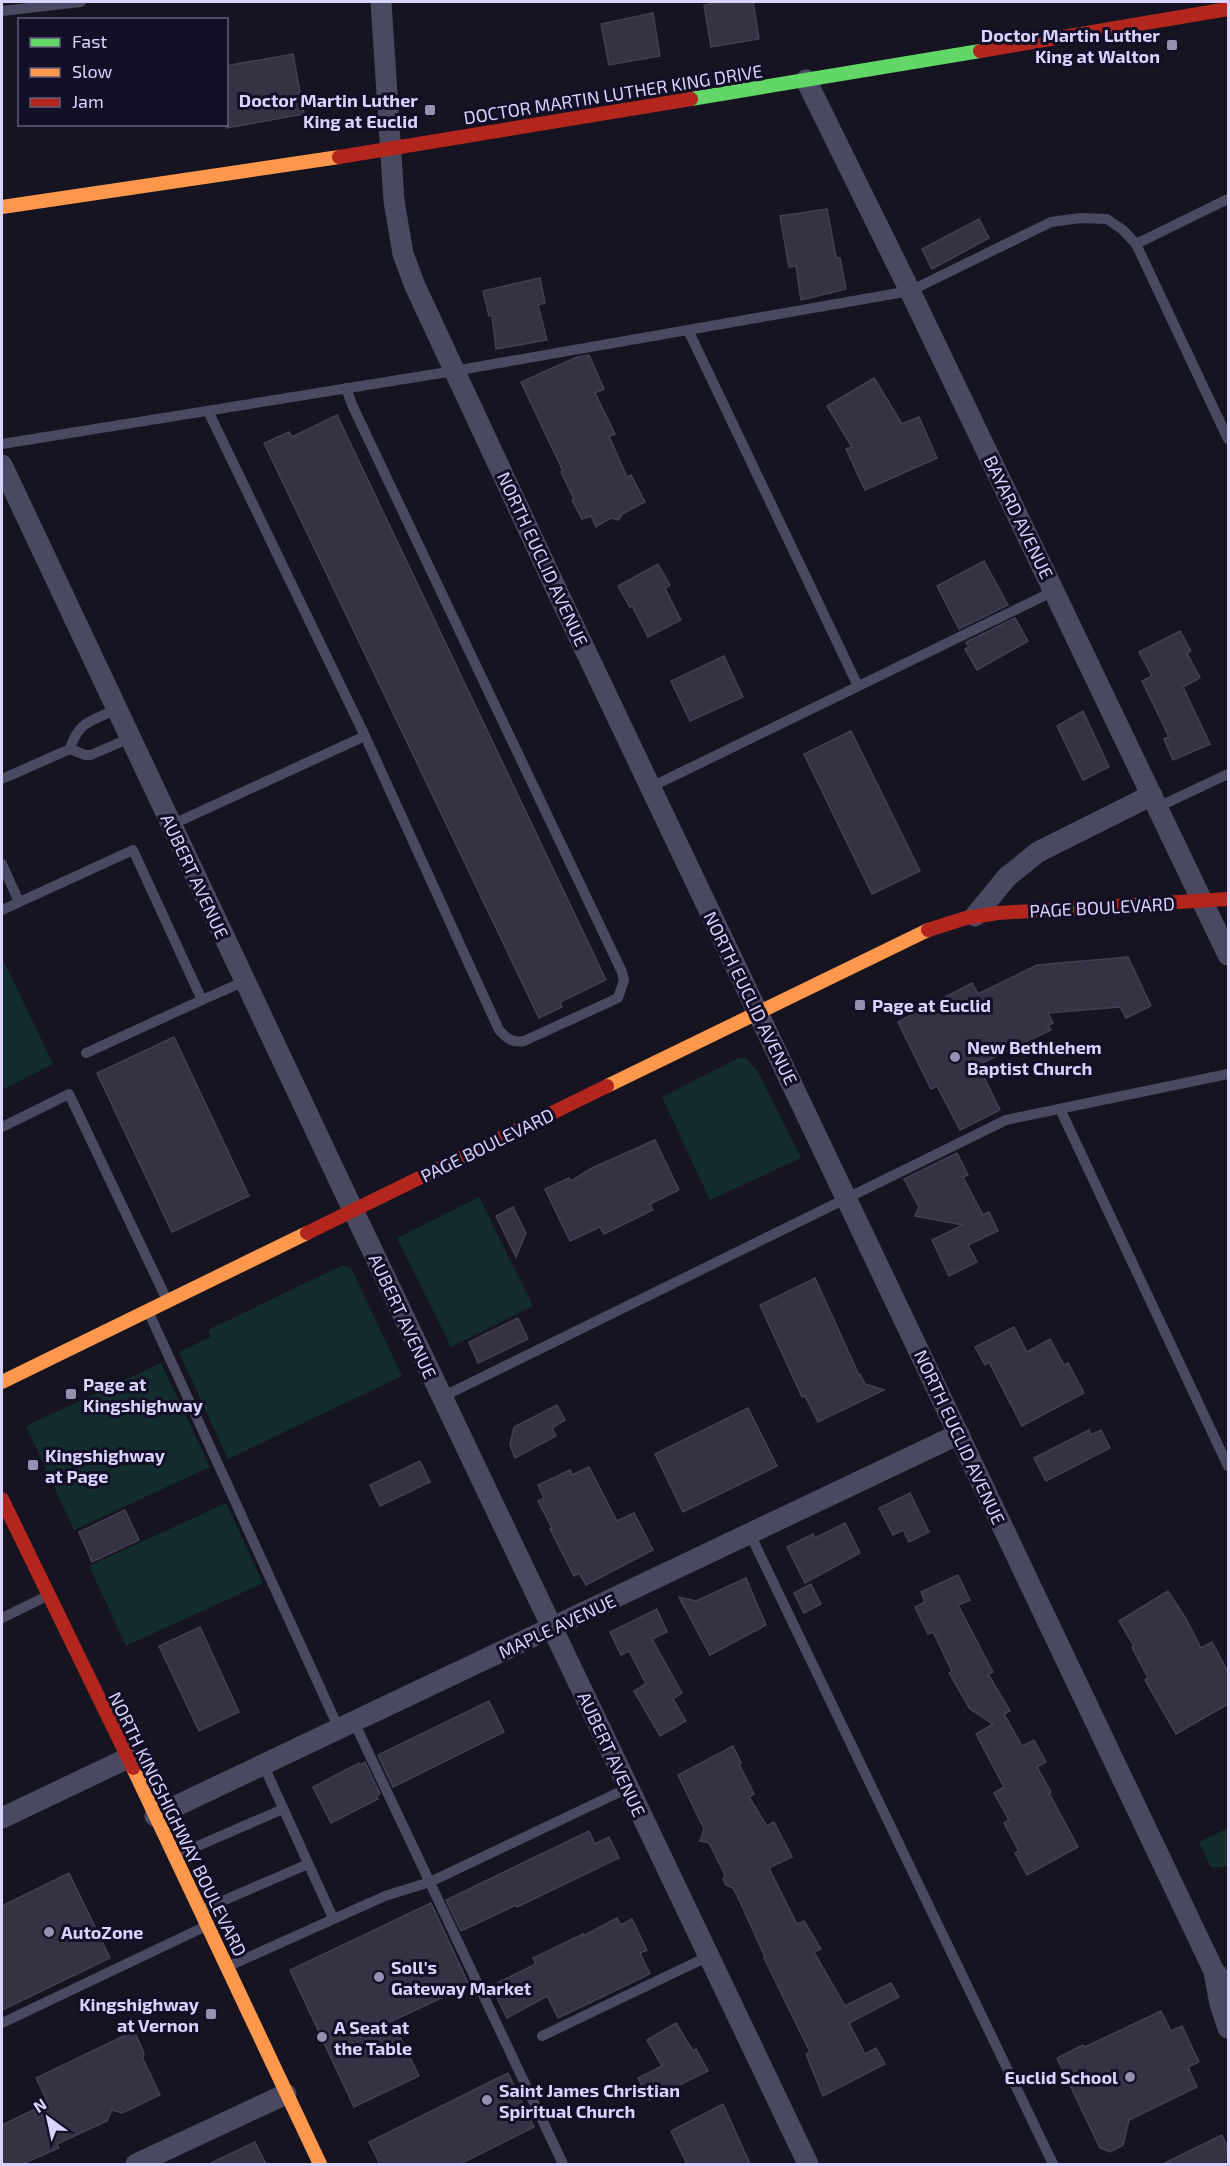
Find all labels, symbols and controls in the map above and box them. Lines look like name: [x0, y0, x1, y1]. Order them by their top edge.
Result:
legend: [18, 18, 228, 126]
place label: Doctor Martin Luther King at Walton: [981, 24, 1160, 67]
text: Fast: [72, 30, 107, 52]
marker: Doctor Martin Luther King at Walton: [1165, 38, 1179, 52]
street label: DOCTOR MARTIN LUTHER KING DRIVE: [462, 59, 764, 129]
text: Slow: [72, 60, 113, 82]
place label: Doctor Martin Luther King at Euclid: [239, 89, 418, 132]
text: Jam: [72, 90, 104, 112]
marker: Doctor Martin Luther King at Euclid: [423, 103, 437, 117]
street label: BAYARD AVENUE: [980, 452, 1058, 582]
street label: NORTH EUCLID AVENUE: [493, 468, 593, 650]
street label: AUBERT AVENUE: [156, 810, 234, 942]
street label: PAGE BOULEVARD: [1029, 892, 1175, 922]
street label: NORTH EUCLID AVENUE: [699, 908, 803, 1088]
place label: Page at Euclid: [872, 994, 991, 1016]
marker: Page at Euclid: [853, 998, 867, 1012]
place label: New Bethlehem Baptist Church: [967, 1036, 1102, 1079]
marker: New Bethlehem Baptist Church: [948, 1050, 962, 1064]
street label: PAGE BOULEVARD: [417, 1103, 557, 1187]
street label: AUBERT AVENUE: [364, 1250, 442, 1382]
street label: NORTH EUCLID AVENUE: [910, 1346, 1010, 1528]
place label: Page at Kingshighway: [83, 1373, 204, 1416]
marker: Page at Kingshighway: [64, 1387, 78, 1401]
place label: Kingshighway at Page: [45, 1444, 166, 1487]
marker: Kingshighway at Page: [26, 1458, 40, 1472]
street label: MAPLE AVENUE: [495, 1589, 619, 1663]
street label: NORTH KINGSHIGHWAY BOULEVARD: [104, 1688, 252, 1960]
street label: AUBERT AVENUE: [573, 1688, 651, 1820]
place label: AutoZone: [61, 1921, 143, 1943]
marker: AutoZone: [42, 1925, 56, 1939]
place label: Soll's Gateway Market: [391, 1956, 532, 1999]
marker: Soll's Gateway Market: [372, 1970, 386, 1984]
place label: Kingshighway at Vernon: [79, 1993, 200, 2036]
marker: Kingshighway at Vernon: [204, 2007, 218, 2021]
place label: A Seat at the Table: [334, 2016, 412, 2059]
marker: A Seat at the Table: [315, 2030, 329, 2044]
place label: Euclid School: [1005, 2066, 1118, 2088]
marker: Euclid School: [1123, 2070, 1137, 2084]
place label: Saint James Christian Spiritual Church: [499, 2079, 680, 2122]
north arrow: [18, 2088, 78, 2148]
marker: Saint James Christian Spiritual Church: [480, 2093, 494, 2107]
text: N: [30, 2094, 50, 2116]

